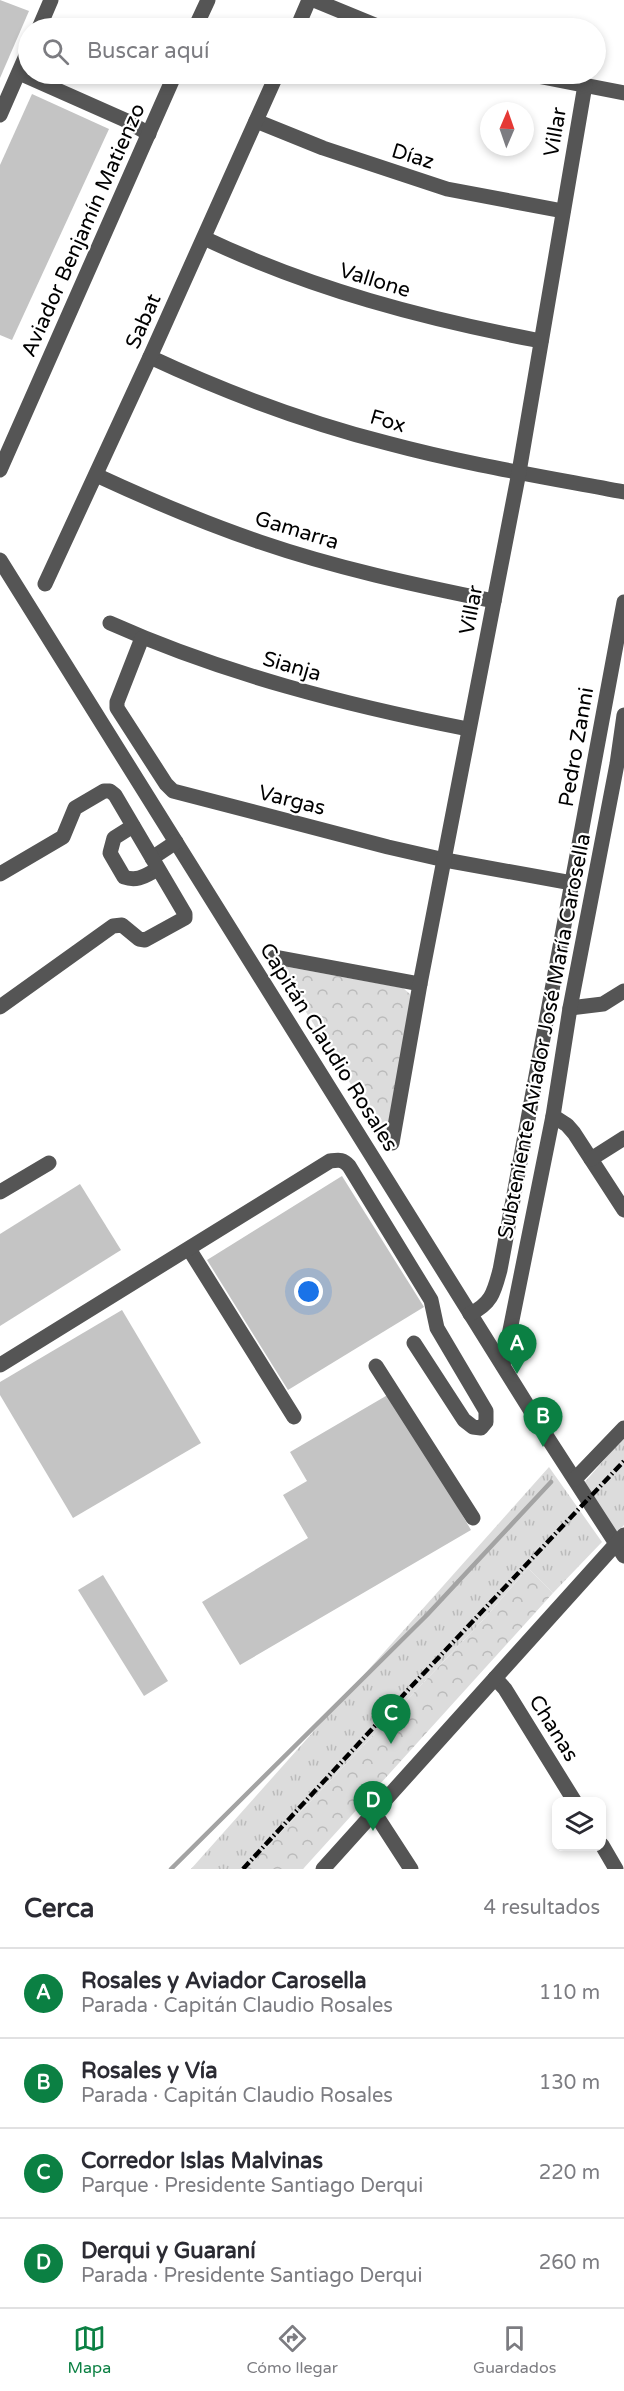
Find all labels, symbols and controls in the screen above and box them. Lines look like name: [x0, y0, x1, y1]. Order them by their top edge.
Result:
search box: [18, 18, 606, 84]
icon: search: [39, 35, 72, 68]
text: Buscar aquí: [87, 38, 209, 64]
street label: Aviador Benjamín Matienzo: [16, 100, 151, 361]
north arrow: [480, 102, 534, 156]
street label: Villar: [539, 105, 572, 159]
street label: Díaz: [389, 138, 437, 175]
street label: Vallone: [336, 258, 414, 303]
street label: Sabat: [120, 290, 167, 353]
street label: Fox: [367, 405, 409, 438]
street label: Gamarra: [252, 506, 342, 555]
street label: Villar: [454, 583, 489, 637]
street label: Sianja: [260, 646, 324, 687]
street label: Pedro Zanni: [554, 685, 599, 809]
street label: Vargas: [256, 780, 328, 821]
street label: Subteniente Aviador José María Carosella: [493, 831, 596, 1241]
street label: Capitán Claudio Rosales: [254, 939, 403, 1156]
your location: [294, 1277, 323, 1306]
pin: A: [498, 1324, 536, 1374]
pin: B: [524, 1398, 562, 1447]
street label: Chanas: [523, 1690, 584, 1766]
pin: C: [372, 1694, 410, 1744]
pin: D: [354, 1782, 392, 1831]
map controls: [552, 1797, 606, 1851]
button: layers: [552, 1797, 606, 1851]
text: Cerca: [24, 1893, 94, 1924]
text: 4 resultados: [484, 1896, 600, 1920]
text: Rosales y Aviador Carosella: [81, 1968, 367, 1994]
text: A: [36, 1981, 51, 2005]
text: 110 m: [539, 1981, 600, 2005]
text: Parada · Capitán Claudio Rosales: [81, 1994, 393, 2018]
text: Rosales y Vía: [81, 2058, 218, 2084]
text: B: [37, 2071, 50, 2095]
text: 130 m: [539, 2071, 600, 2095]
text: Parada · Capitán Claudio Rosales: [81, 2084, 393, 2108]
text: Corredor Islas Malvinas: [81, 2148, 323, 2174]
text: C: [37, 2161, 50, 2185]
text: 220 m: [539, 2161, 600, 2185]
text: Parque · Presidente Santiago Derqui: [81, 2174, 423, 2198]
text: Derqui y Guaraní: [81, 2238, 256, 2264]
text: D: [36, 2251, 51, 2275]
text: 260 m: [539, 2251, 600, 2275]
text: Parada · Presidente Santiago Derqui: [81, 2264, 422, 2288]
tab: Mapa: [68, 2322, 111, 2378]
tab: Cómo llegar: [246, 2322, 338, 2378]
tab: Guardados: [473, 2322, 556, 2378]

